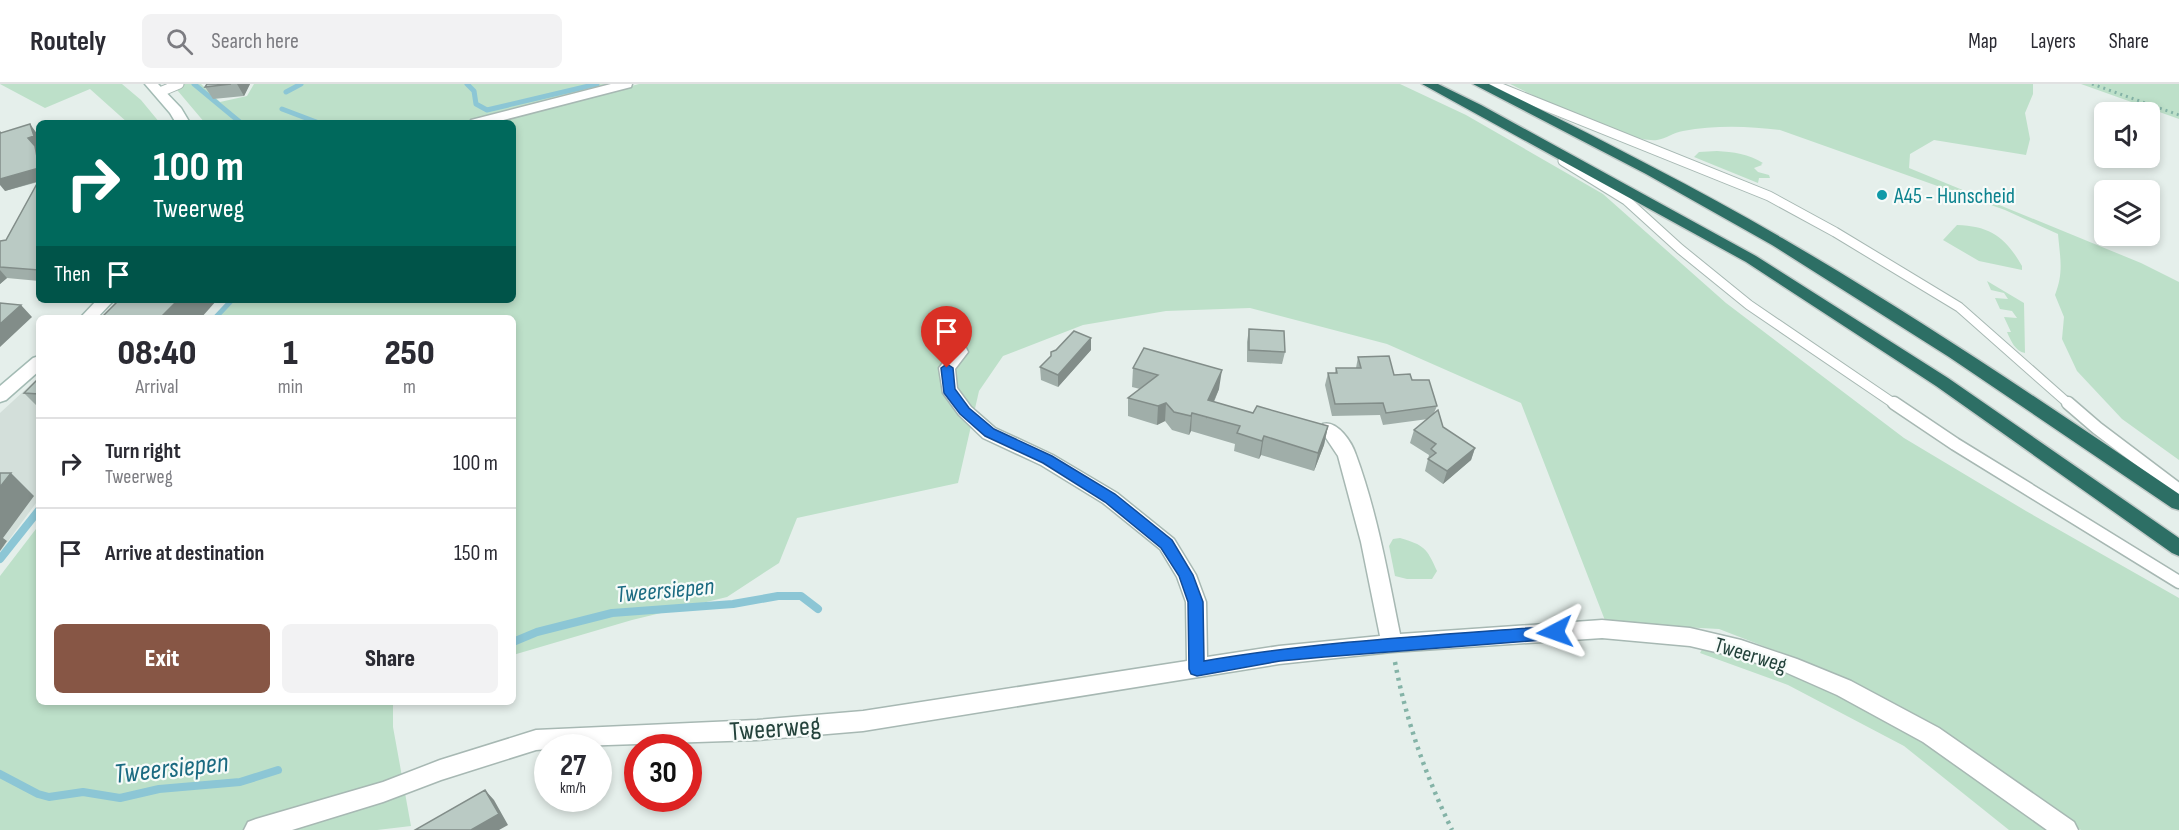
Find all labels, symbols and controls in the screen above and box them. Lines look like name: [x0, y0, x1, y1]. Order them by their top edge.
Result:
search box: [142, 14, 562, 68]
text: Routely: [30, 25, 106, 58]
icon: search: [163, 25, 196, 58]
text: Search here: [211, 28, 299, 55]
text: Map: [1968, 29, 1997, 54]
text: Layers: [2030, 29, 2076, 54]
text: Share: [2109, 29, 2149, 54]
map controls: [2094, 102, 2160, 246]
button: sound: [2094, 102, 2160, 168]
text: 100 m: [153, 142, 244, 193]
icon: right: [54, 144, 132, 222]
button: layers: [2094, 180, 2160, 246]
place label: A45 - Hunscheid: [1893, 183, 2015, 210]
marker: A45 - Hunscheid: [1875, 188, 1889, 202]
text: Tweerweg: [153, 193, 244, 225]
icon: arrive: [102, 258, 135, 291]
text: Then: [54, 261, 90, 288]
pin: [921, 306, 972, 368]
icon: arrive: [930, 315, 963, 348]
text: 08:40: [117, 332, 196, 375]
text: 1: [283, 332, 298, 375]
text: 250: [384, 332, 435, 375]
text: Arrival: [135, 375, 178, 399]
text: min: [278, 375, 303, 399]
text: m: [403, 375, 416, 399]
text: Turn right: [105, 438, 181, 465]
icon: right: [54, 447, 87, 480]
text: 100 m: [453, 450, 498, 477]
text: Tweerweg: [105, 465, 173, 489]
icon: arrive: [54, 537, 87, 570]
text: Arrive at destination: [105, 540, 264, 567]
text: 150 m: [454, 540, 498, 567]
water label: Tweersiepen: [615, 572, 715, 609]
position arrow: [1523, 600, 1587, 664]
button: Exit: [54, 624, 270, 693]
button: Share: [282, 624, 498, 693]
street label: Tweerweg: [1711, 632, 1790, 679]
street label: Tweerweg: [728, 710, 822, 748]
speed limit sign: 30: [624, 734, 702, 812]
water label: Tweersiepen: [112, 746, 230, 791]
text: 27: [560, 748, 586, 784]
text: km/h: [560, 779, 586, 798]

